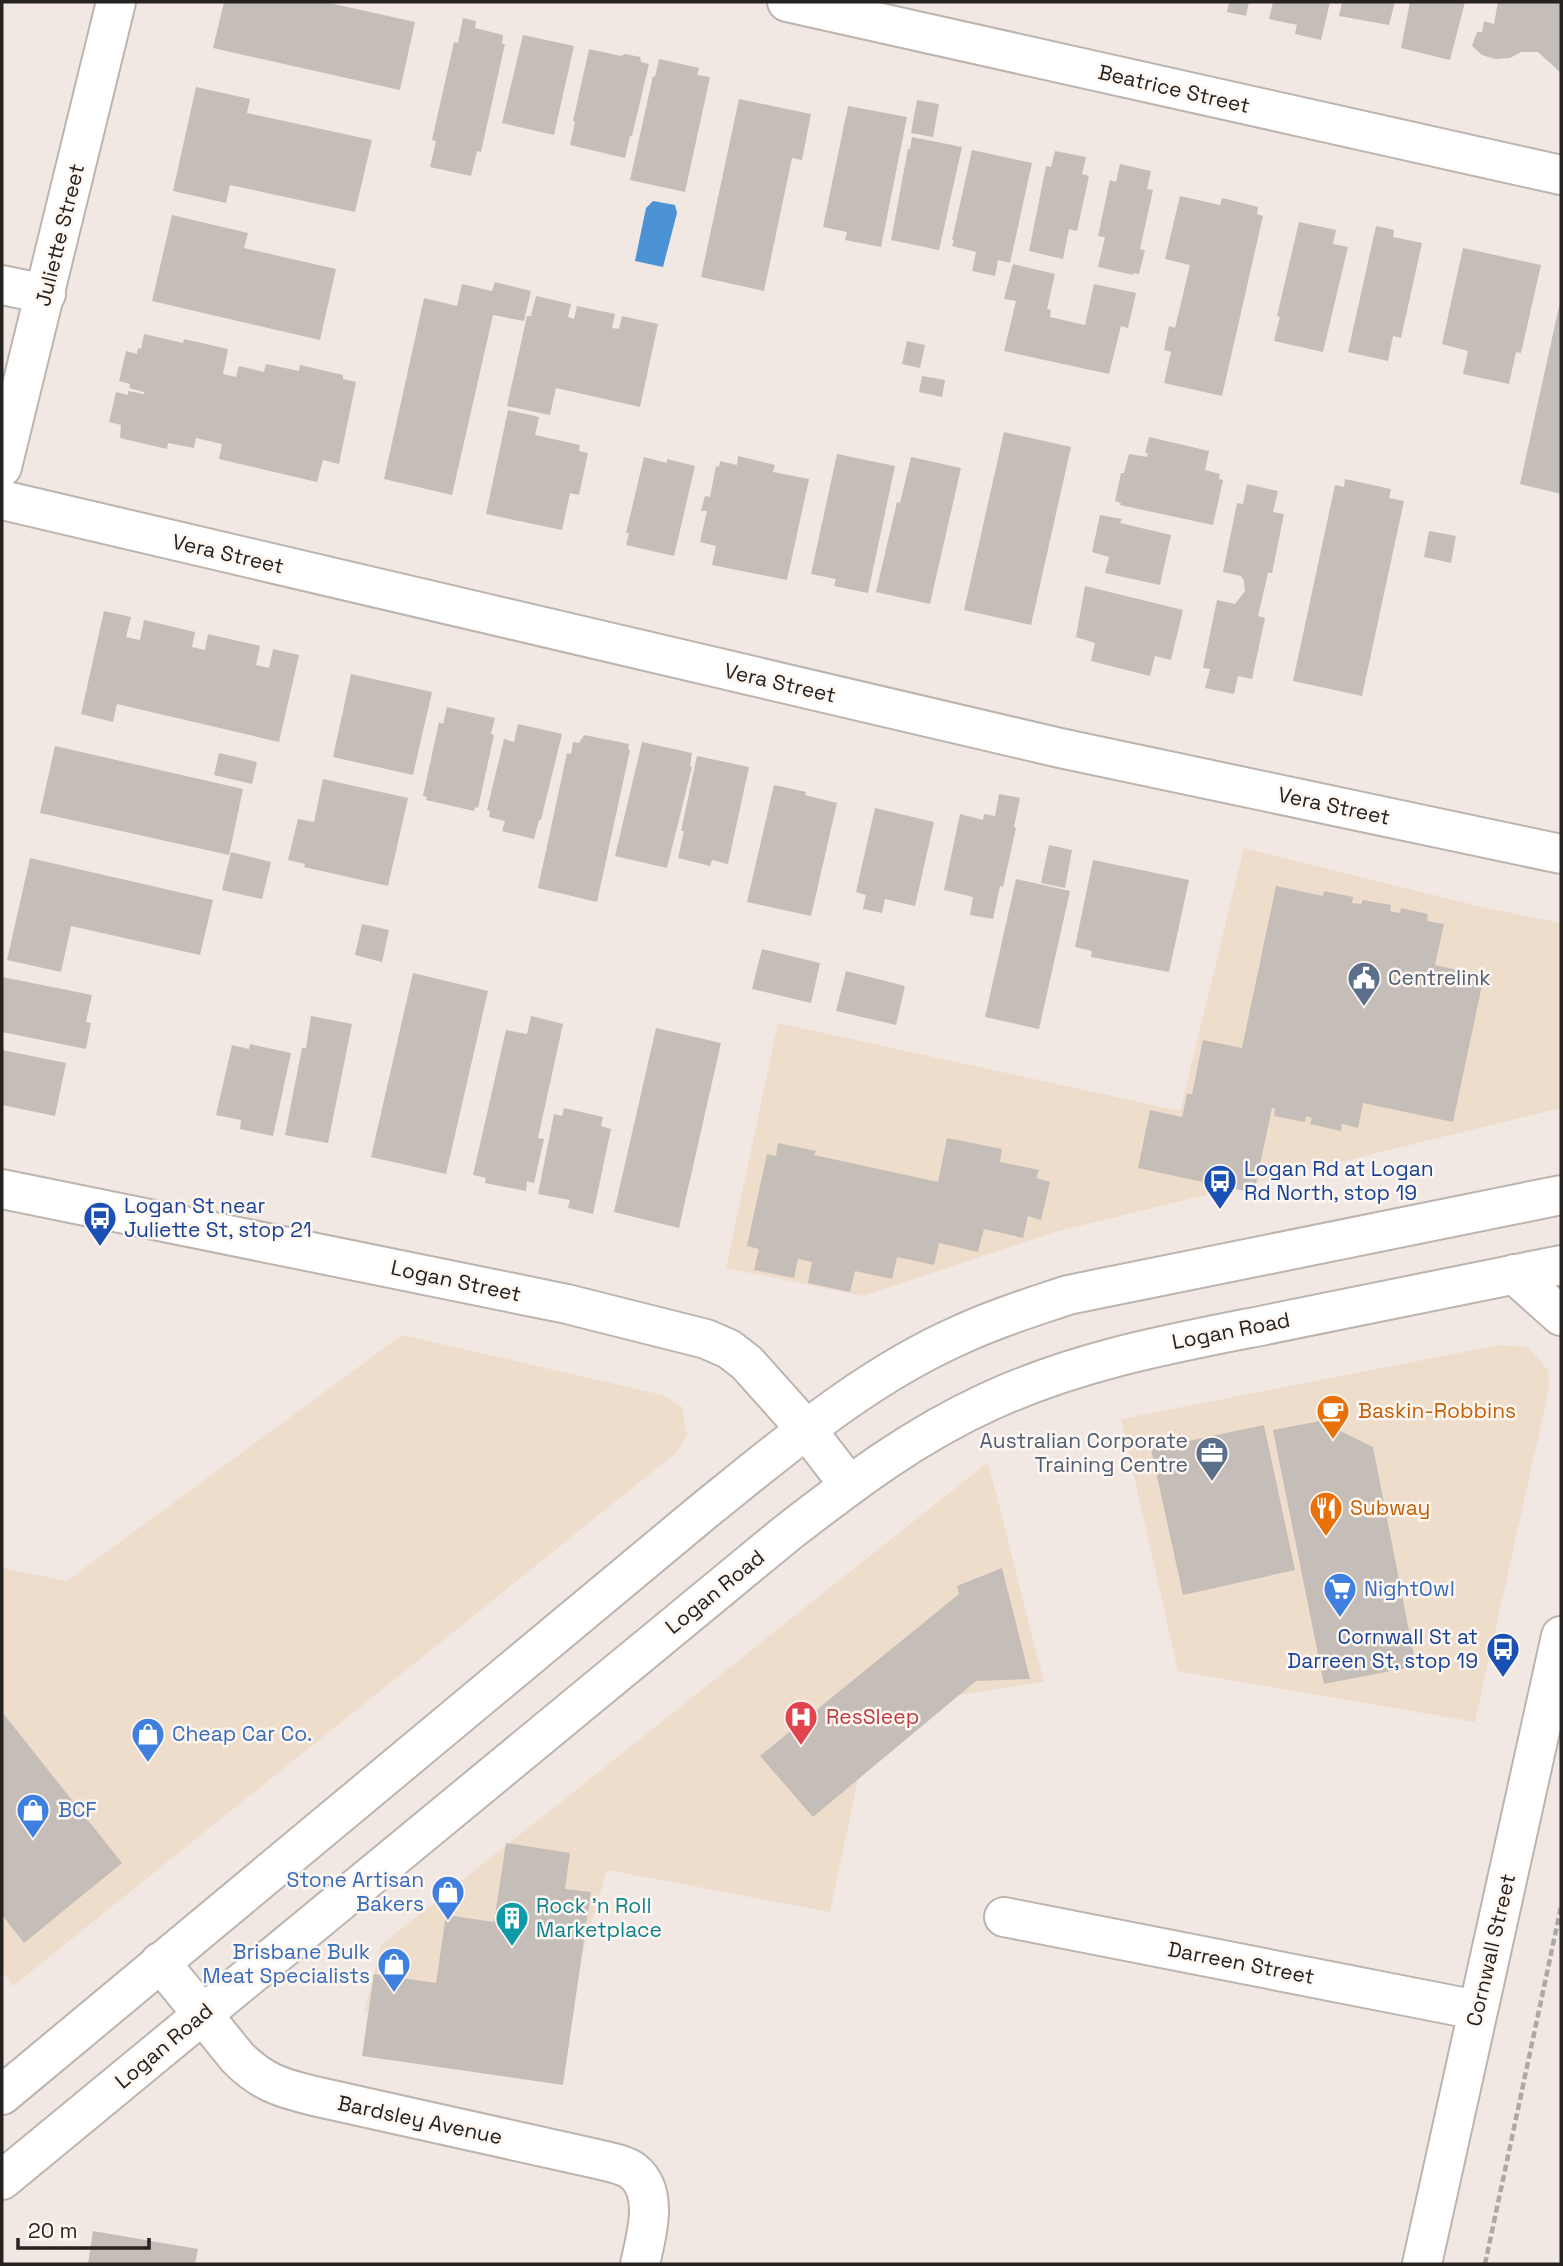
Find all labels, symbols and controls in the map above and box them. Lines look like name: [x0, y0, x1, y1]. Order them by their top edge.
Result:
street label: Beatrice Street: [1096, 58, 1253, 119]
street label: Juliette Street: [29, 161, 90, 309]
street label: Vera Street: [170, 528, 287, 579]
street label: Vera Street: [722, 657, 839, 708]
street label: Vera Street: [1276, 780, 1393, 831]
public building icon: Centrelink: [1345, 959, 1383, 1008]
place label: Centrelink: [1388, 964, 1491, 991]
place label: Logan Rd at Logan Rd North, stop 19: [1244, 1155, 1434, 1206]
bus stop icon: Logan Rd at Logan Rd North, stop 19: [1201, 1162, 1239, 1211]
place label: Logan St near Juliette St, stop 21: [124, 1192, 312, 1243]
bus stop icon: Logan St near Juliette St, stop 21: [81, 1199, 119, 1248]
street label: Logan Street: [389, 1254, 524, 1307]
street label: Logan Road: [1170, 1306, 1292, 1355]
cafe icon: Baskin-Robbins: [1314, 1392, 1352, 1441]
place label: Baskin-Robbins: [1358, 1397, 1516, 1424]
place label: Australian Corporate Training Centre: [980, 1427, 1188, 1478]
office icon: Australian Corporate Training Centre: [1193, 1434, 1231, 1483]
restaurant icon: Subway: [1307, 1489, 1345, 1538]
place label: Subway: [1350, 1494, 1430, 1521]
street label: Logan Road: [660, 1543, 770, 1640]
supermarket icon: NightOwl: [1321, 1570, 1359, 1619]
place label: NightOwl: [1364, 1575, 1455, 1602]
place label: Cornwall St at Darreen St, stop 19: [1287, 1623, 1478, 1674]
bus stop icon: Cornwall St at Darreen St, stop 19: [1484, 1630, 1522, 1679]
hospital icon: ResSleep: [782, 1698, 820, 1747]
place label: ResSleep: [826, 1703, 919, 1730]
shop icon: Cheap Car Co.: [129, 1715, 167, 1764]
place label: Cheap Car Co.: [172, 1720, 312, 1747]
shop icon: BCF: [14, 1791, 52, 1840]
place label: BCF: [58, 1796, 97, 1823]
place label: Stone Artisan Bakers: [287, 1866, 424, 1917]
street label: Cornwall Street: [1460, 1871, 1521, 2029]
shop icon: Stone Artisan Bakers: [429, 1873, 467, 1922]
place label: Rock 'n Roll Marketplace: [536, 1892, 662, 1943]
building icon: Rock 'n Roll Marketplace: [493, 1899, 531, 1948]
street label: Darreen Street: [1166, 1935, 1317, 1990]
place label: Brisbane Bulk Meat Specialists: [203, 1938, 370, 1989]
shop icon: Brisbane Bulk Meat Specialists: [375, 1945, 413, 1994]
street label: Logan Road: [109, 1997, 218, 2094]
street label: Bardsley Avenue: [335, 2089, 505, 2150]
scale bar: [18, 2206, 149, 2250]
text: 20 m: [28, 2217, 78, 2244]

